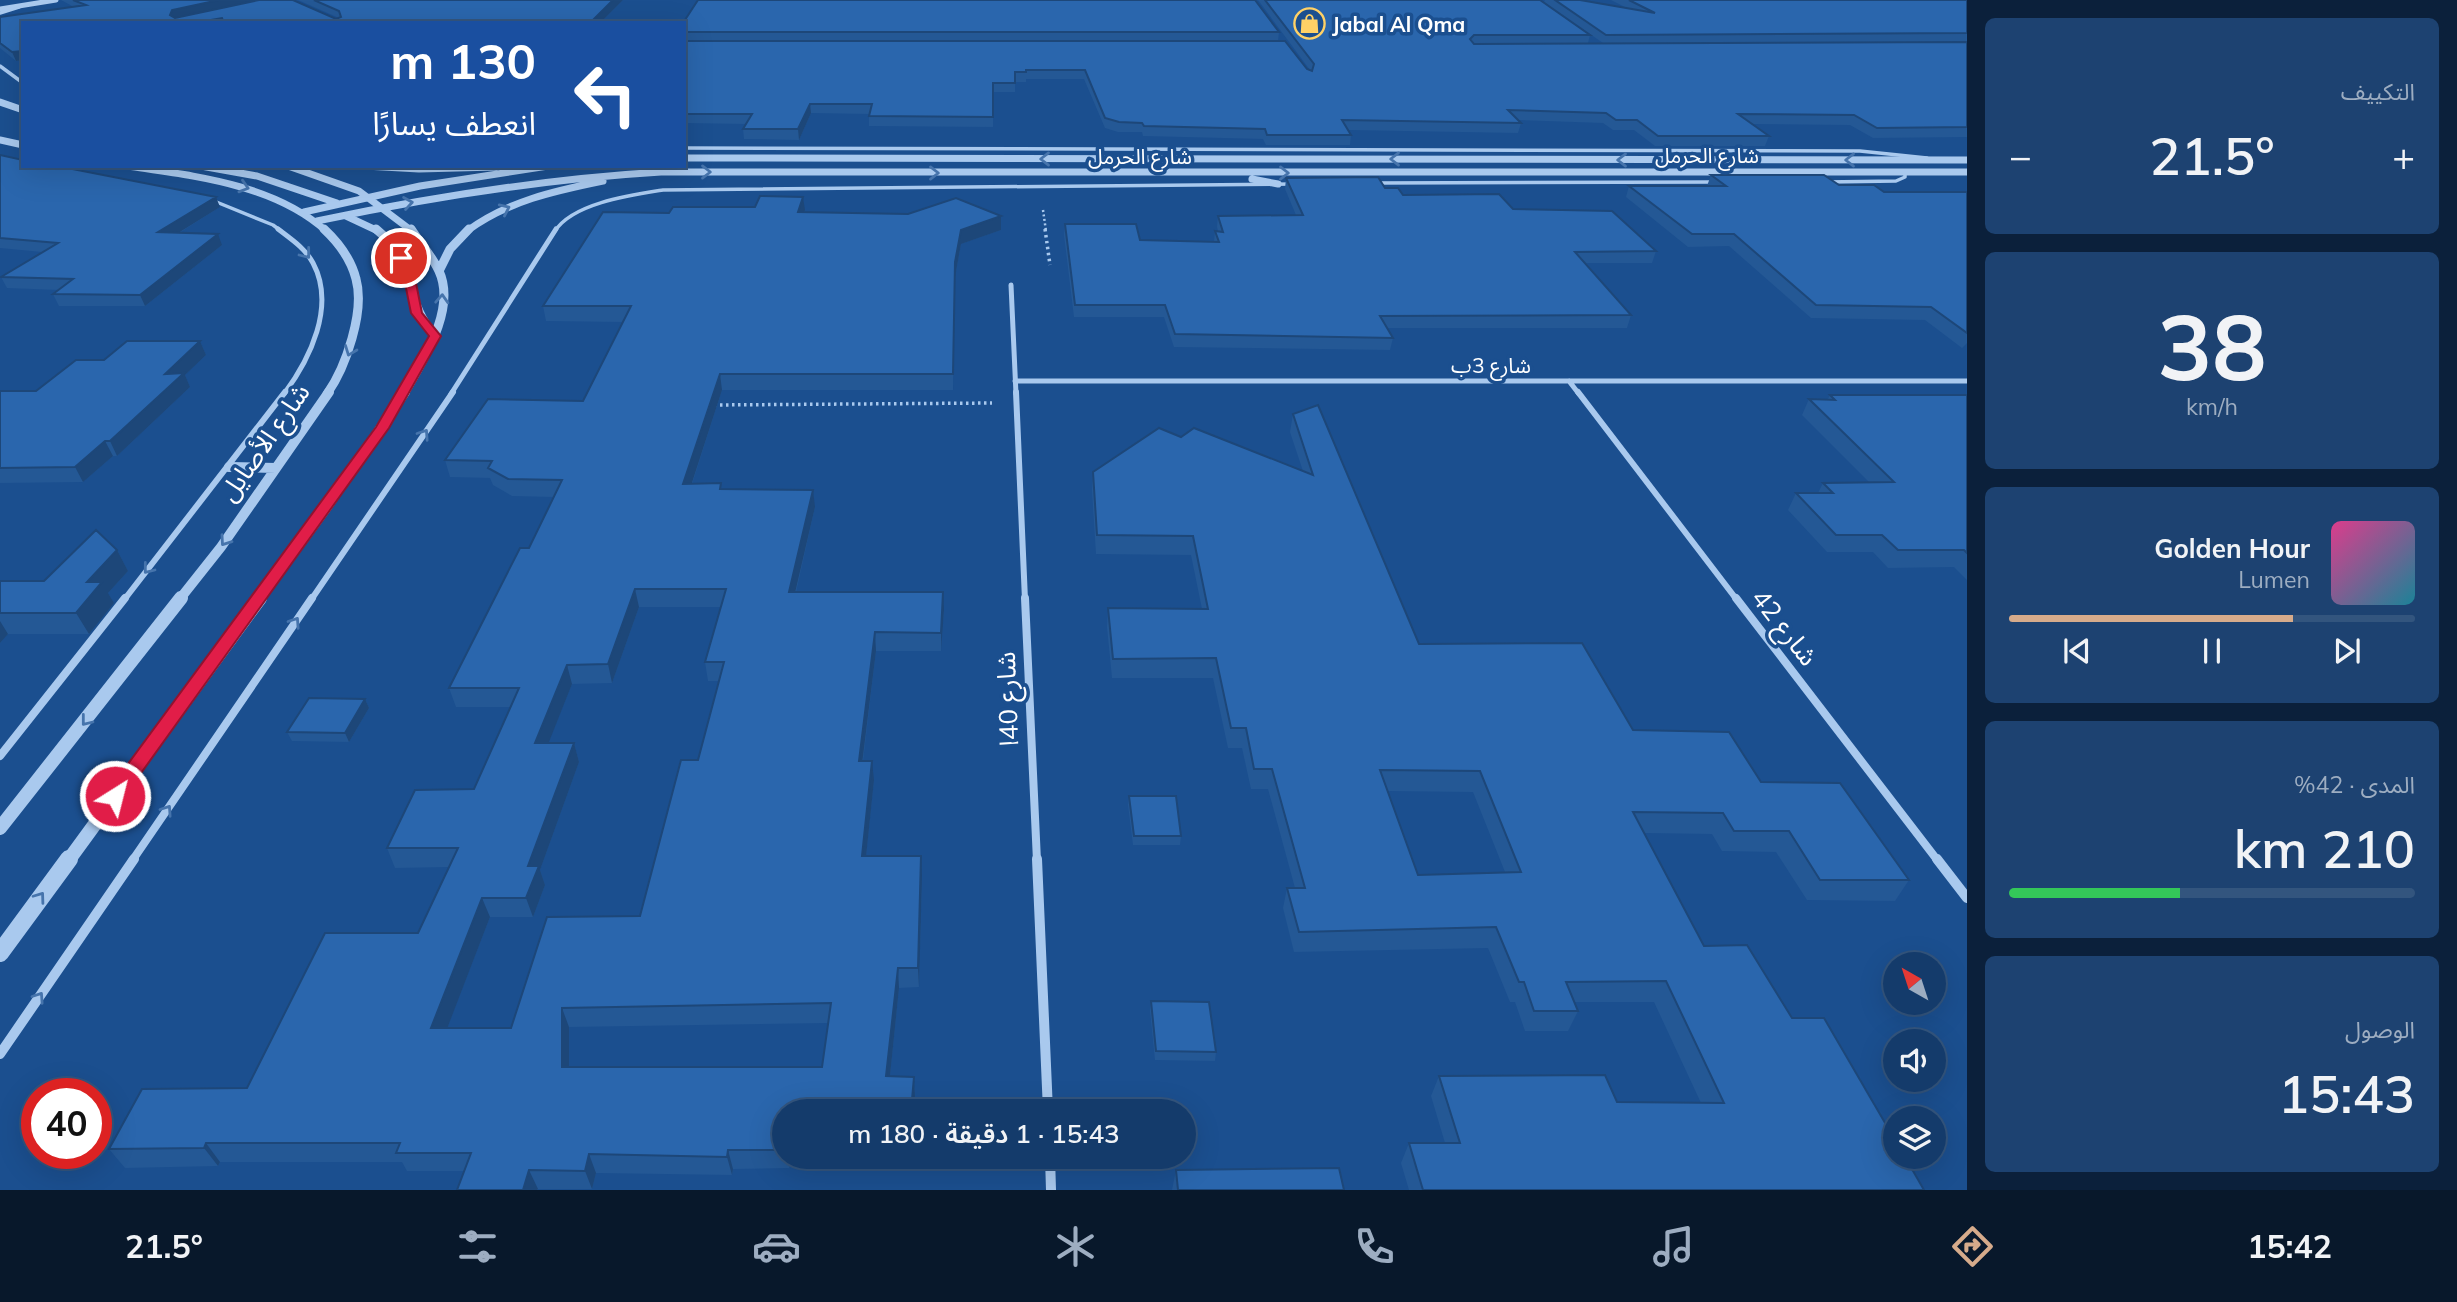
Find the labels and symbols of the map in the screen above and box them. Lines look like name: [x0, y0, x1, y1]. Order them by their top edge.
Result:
shop icon: Jabal Al Qma: [1292, 7, 1326, 41]
place label: Jabal Al Qma: [1332, 11, 1465, 37]
street label: شارع الحرمل: [1655, 142, 1759, 171]
street label: شارع الحرمل: [1088, 143, 1192, 172]
one-way arrow: [1039, 151, 1050, 167]
one-way arrow: [1389, 151, 1400, 167]
one-way arrow: [1617, 152, 1627, 168]
one-way arrow: [1844, 152, 1855, 168]
one-way arrow: [702, 164, 712, 180]
one-way arrow: [929, 165, 940, 181]
one-way arrow: [1279, 165, 1290, 181]
one-way arrow: [237, 178, 249, 193]
one-way arrow: [402, 196, 414, 211]
one-way arrow: [497, 203, 510, 217]
pin: [371, 228, 431, 288]
one-way arrow: [297, 247, 310, 259]
one-way arrow: [435, 293, 450, 304]
one-way arrow: [344, 345, 358, 357]
street label: شارع 3ب: [1451, 352, 1531, 381]
street label: شارع الأصايل: [211, 377, 319, 509]
one-way arrow: [416, 429, 428, 442]
one-way arrow: [221, 533, 233, 546]
one-way arrow: [144, 562, 157, 574]
street label: شارع 42: [1742, 582, 1825, 674]
one-way arrow: [287, 617, 299, 630]
street label: شارع 40ا: [989, 651, 1028, 747]
one-way arrow: [82, 713, 94, 726]
position arrow: [78, 759, 152, 833]
one-way arrow: [159, 805, 171, 818]
one-way arrow: [32, 893, 45, 905]
north arrow: [1883, 952, 1946, 1015]
one-way arrow: [30, 992, 43, 1005]
speed limit sign: 40: [21, 1078, 112, 1169]

